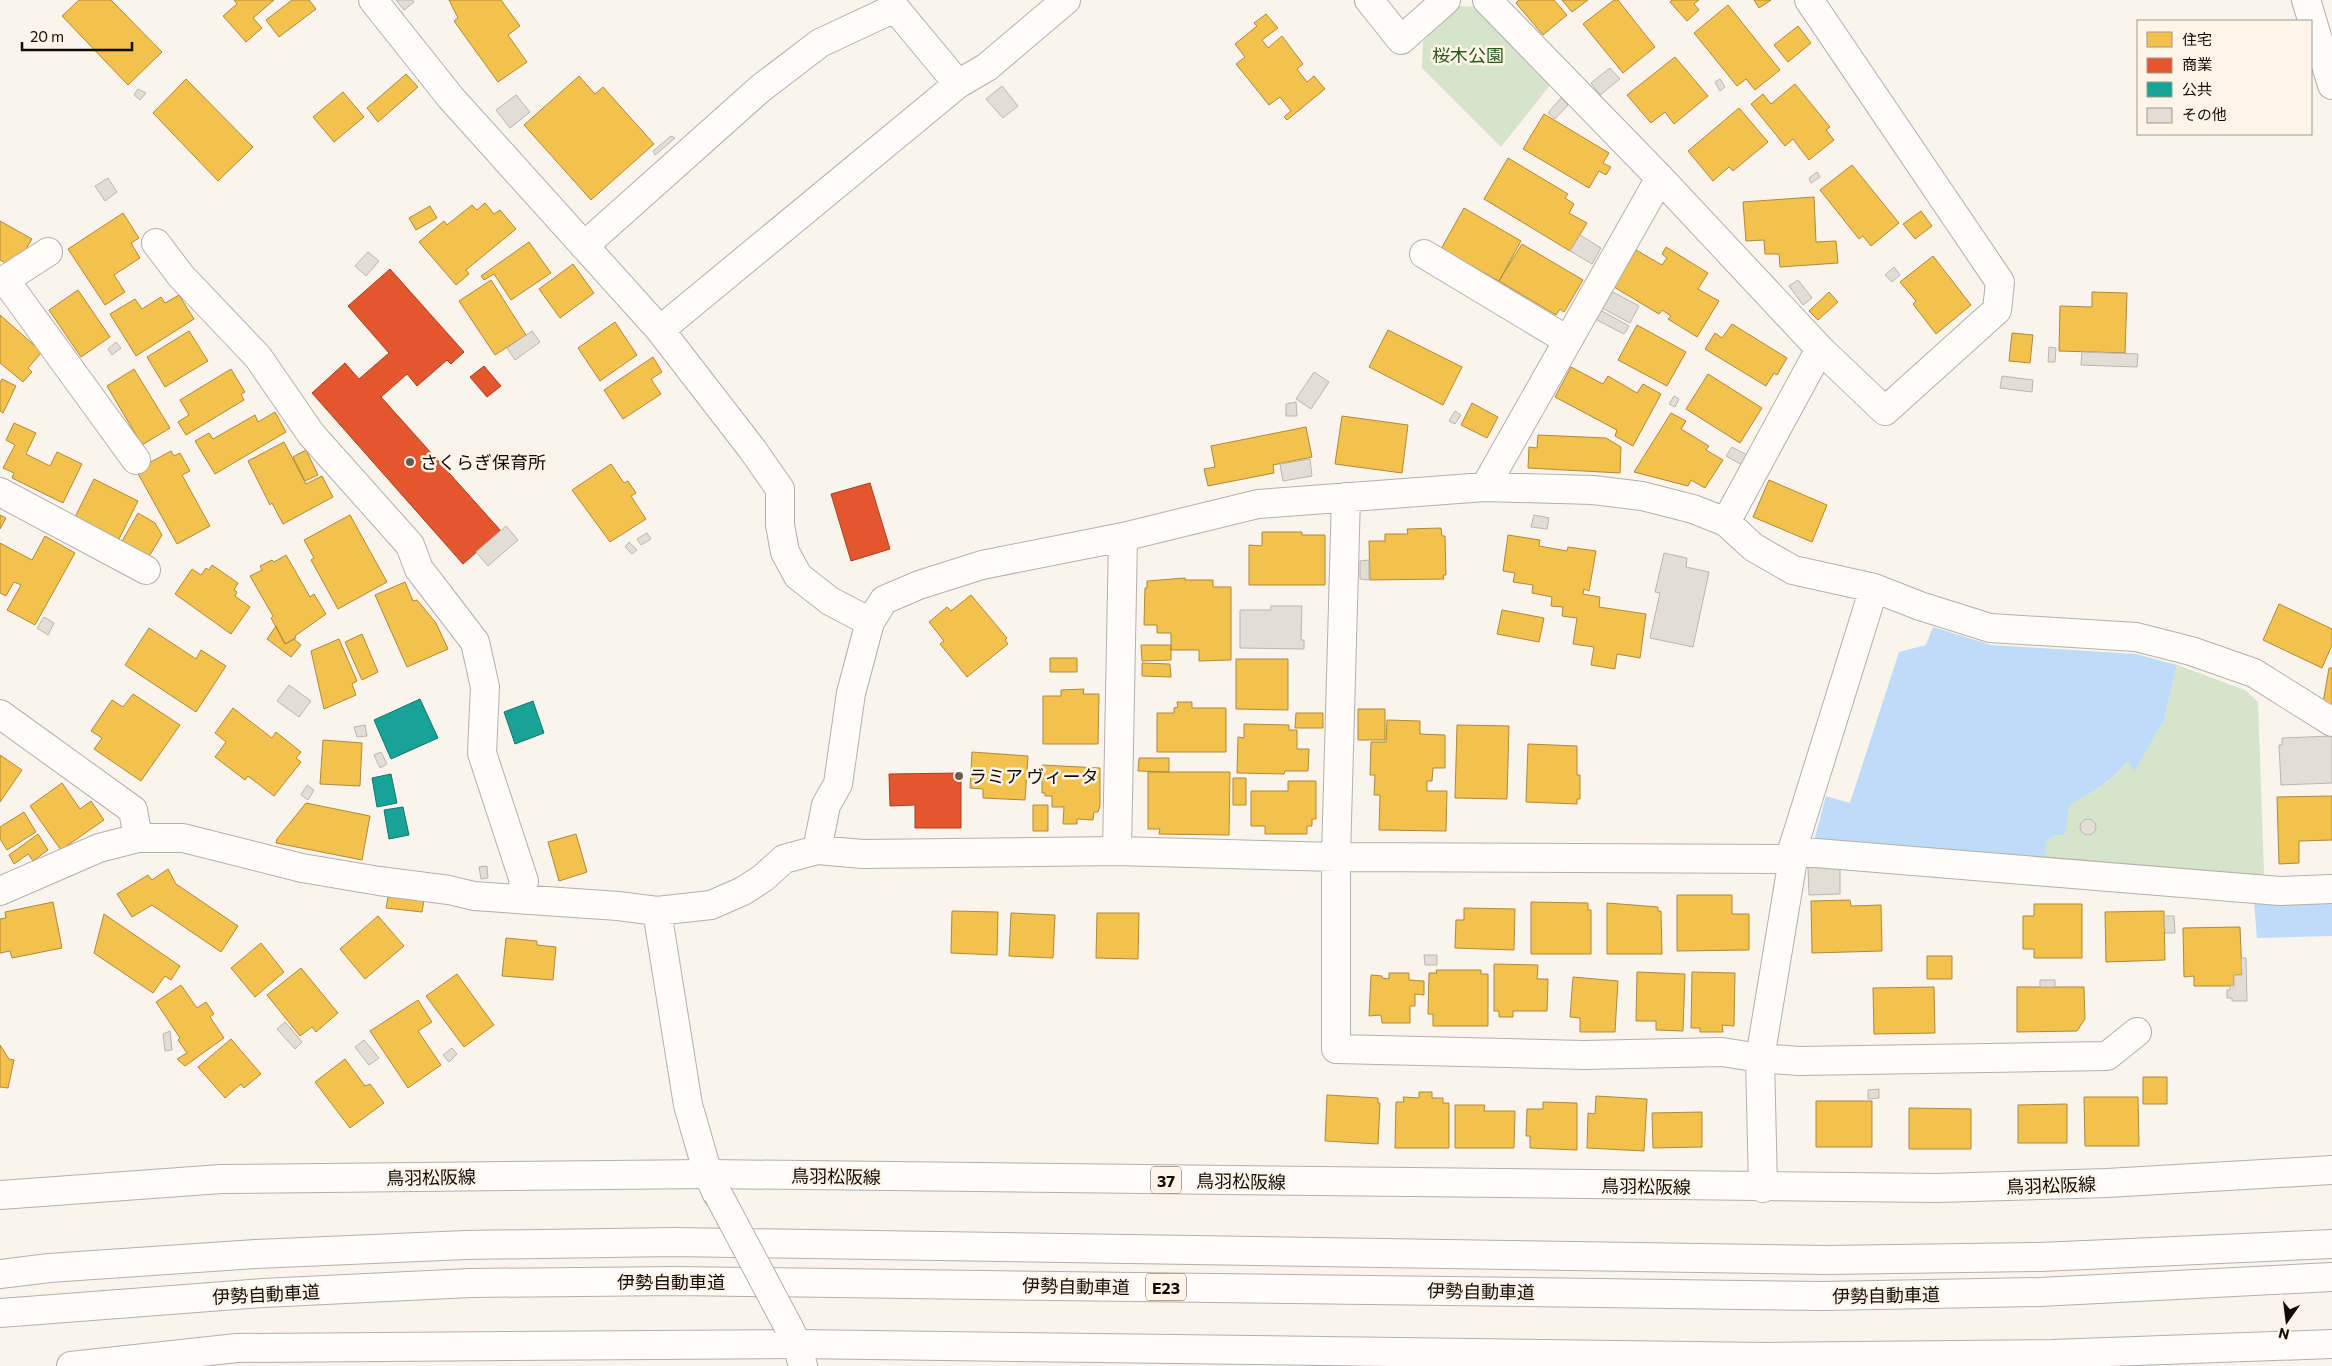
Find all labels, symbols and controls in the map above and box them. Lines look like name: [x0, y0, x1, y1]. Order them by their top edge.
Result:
scale bar: [22, 20, 132, 52]
legend: [2137, 20, 2312, 135]
text: 20 m: [30, 27, 64, 45]
text: 住宅: [2182, 30, 2212, 48]
park label: 桜木公園: [1432, 44, 1504, 66]
text: 商業: [2182, 55, 2212, 73]
text: 公共: [2182, 80, 2212, 98]
text: その他: [2182, 105, 2227, 123]
place label: さくらぎ保育所: [420, 451, 546, 473]
marker: さくらぎ保育所: [404, 456, 416, 468]
place label: ラミア ヴィータ: [969, 765, 1098, 787]
marker: ラミア ヴィータ: [953, 770, 965, 782]
street label: 鳥羽松阪線: [791, 1164, 881, 1188]
street label: 鳥羽松阪線: [386, 1165, 476, 1189]
road number: 37: [1151, 1166, 1181, 1194]
street label: 鳥羽松阪線: [1196, 1169, 1286, 1193]
street label: 鳥羽松阪線: [2006, 1172, 2096, 1198]
street label: 鳥羽松阪線: [1601, 1174, 1691, 1198]
street label: 伊勢自動車道: [617, 1271, 725, 1293]
street label: 伊勢自動車道: [1022, 1274, 1130, 1298]
road number: E23: [1146, 1274, 1186, 1300]
street label: 伊勢自動車道: [1427, 1279, 1535, 1303]
street label: 伊勢自動車道: [211, 1280, 321, 1308]
street label: 伊勢自動車道: [1832, 1283, 1940, 1307]
north arrow: [2262, 1296, 2312, 1346]
text: N: [2277, 1325, 2291, 1344]

